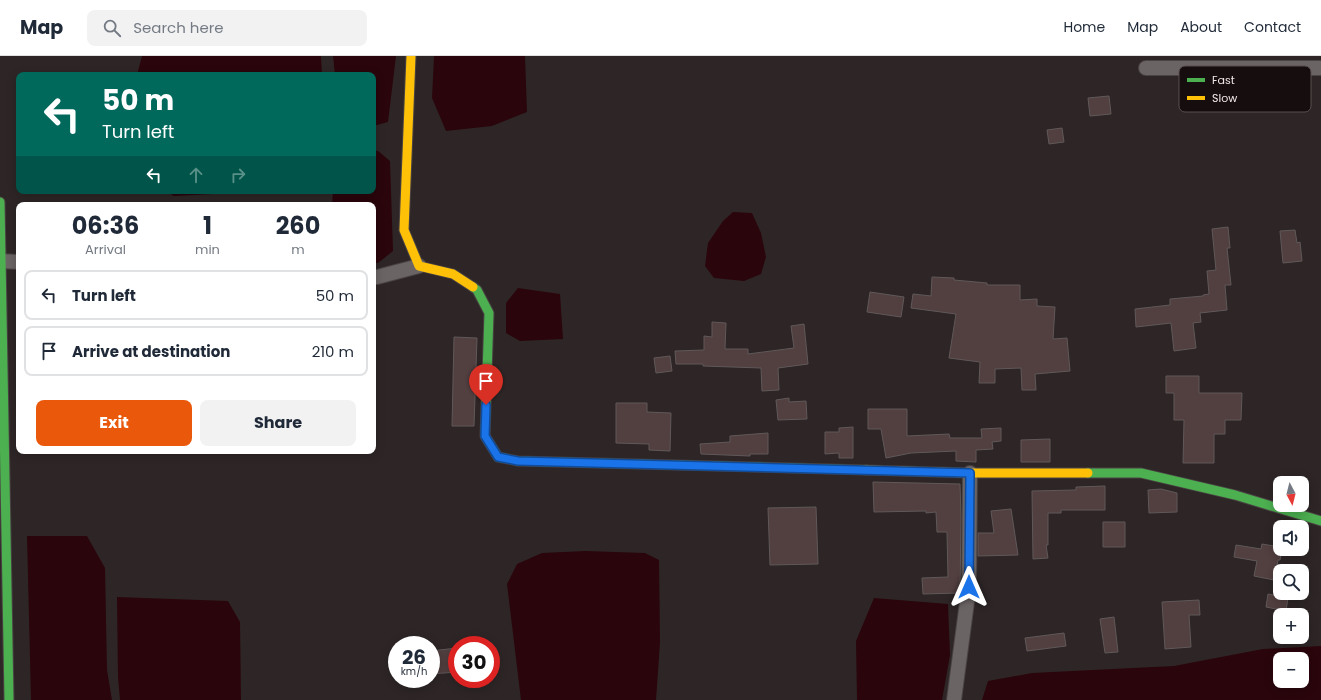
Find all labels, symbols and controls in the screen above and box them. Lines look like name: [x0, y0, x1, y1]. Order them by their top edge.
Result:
search box: [87, 10, 367, 46]
text: Map: [20, 14, 63, 41]
icon: search: [101, 17, 123, 39]
text: Search here: [133, 17, 224, 38]
text: Home: [1063, 17, 1105, 37]
text: Map: [1127, 17, 1158, 37]
text: About: [1180, 17, 1222, 37]
text: Contact: [1244, 17, 1301, 37]
legend: [1179, 66, 1311, 112]
text: Fast: [1212, 72, 1235, 88]
text: 50 m: [102, 81, 174, 120]
icon: left: [36, 88, 88, 140]
text: Slow: [1212, 90, 1237, 106]
text: Turn left: [102, 119, 174, 144]
icon: left: [143, 164, 165, 186]
icon: ahead: [185, 164, 207, 186]
icon: right: [227, 164, 249, 186]
text: 06:36: [72, 209, 139, 242]
text: 1: [203, 209, 212, 242]
text: 260: [276, 209, 320, 242]
text: Arrival: [85, 240, 126, 259]
text: min: [195, 240, 220, 259]
text: m: [291, 240, 305, 259]
icon: left: [38, 284, 60, 306]
text: Turn left: [72, 285, 136, 306]
text: 50 m: [316, 285, 354, 306]
icon: arrive: [38, 340, 60, 362]
text: Arrive at destination: [72, 341, 230, 362]
text: 210 m: [312, 341, 354, 362]
pin: [469, 364, 503, 405]
icon: arrive: [475, 370, 497, 392]
button: Exit: [36, 400, 192, 446]
button: Share: [200, 400, 356, 446]
north arrow: [1273, 476, 1309, 512]
map controls: [1273, 476, 1309, 688]
button: sound: [1273, 520, 1309, 556]
button: search: [1273, 564, 1309, 600]
position arrow: [948, 566, 990, 608]
button: +: [1273, 608, 1309, 644]
speed limit sign: 30: [448, 636, 500, 688]
text: 26: [402, 643, 426, 671]
button: −: [1273, 652, 1309, 688]
text: km/h: [401, 664, 427, 679]

